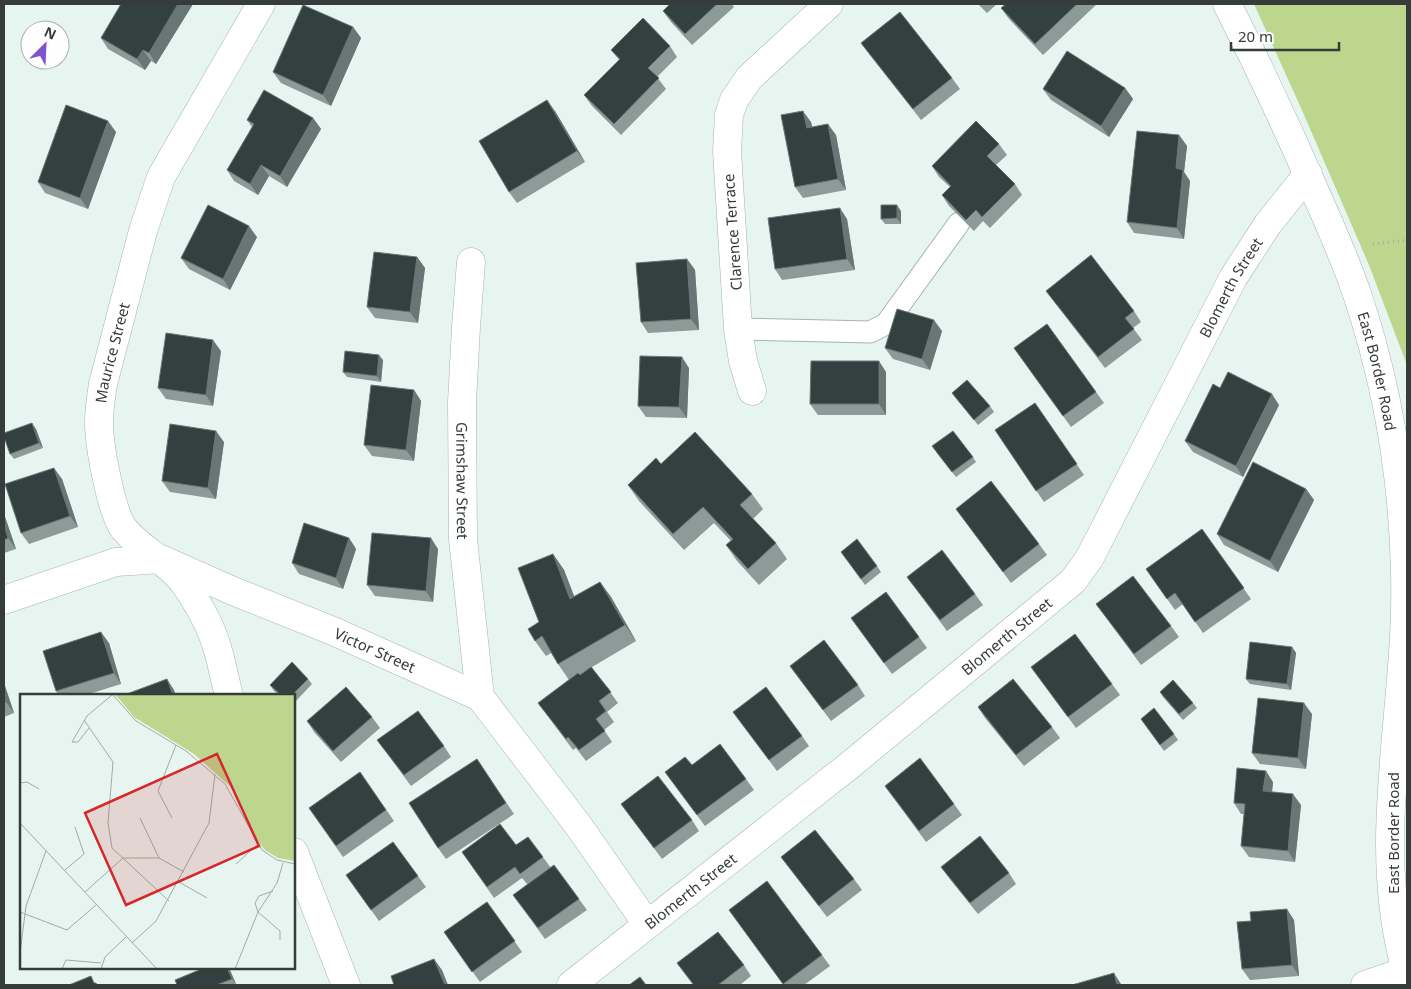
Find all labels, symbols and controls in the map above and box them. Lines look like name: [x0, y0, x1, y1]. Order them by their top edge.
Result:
north arrow: [20, 20, 70, 70]
scale bar: [1231, 20, 1338, 52]
text: N: [41, 22, 60, 44]
text: 20 m: [1238, 26, 1273, 46]
street label: Clarence Terrace: [718, 173, 746, 291]
street label: Blomerth Street: [1194, 233, 1267, 341]
street label: Maurice Street: [90, 300, 134, 404]
street label: East Border Road: [1353, 309, 1401, 432]
street label: Grimshaw Street: [452, 422, 473, 540]
street label: Blomerth Street: [957, 592, 1056, 679]
street label: Victor Street: [331, 623, 419, 677]
inset map: [20, 694, 295, 969]
street label: East Border Road: [1383, 772, 1403, 894]
street label: Blomerth Street: [640, 848, 741, 933]

